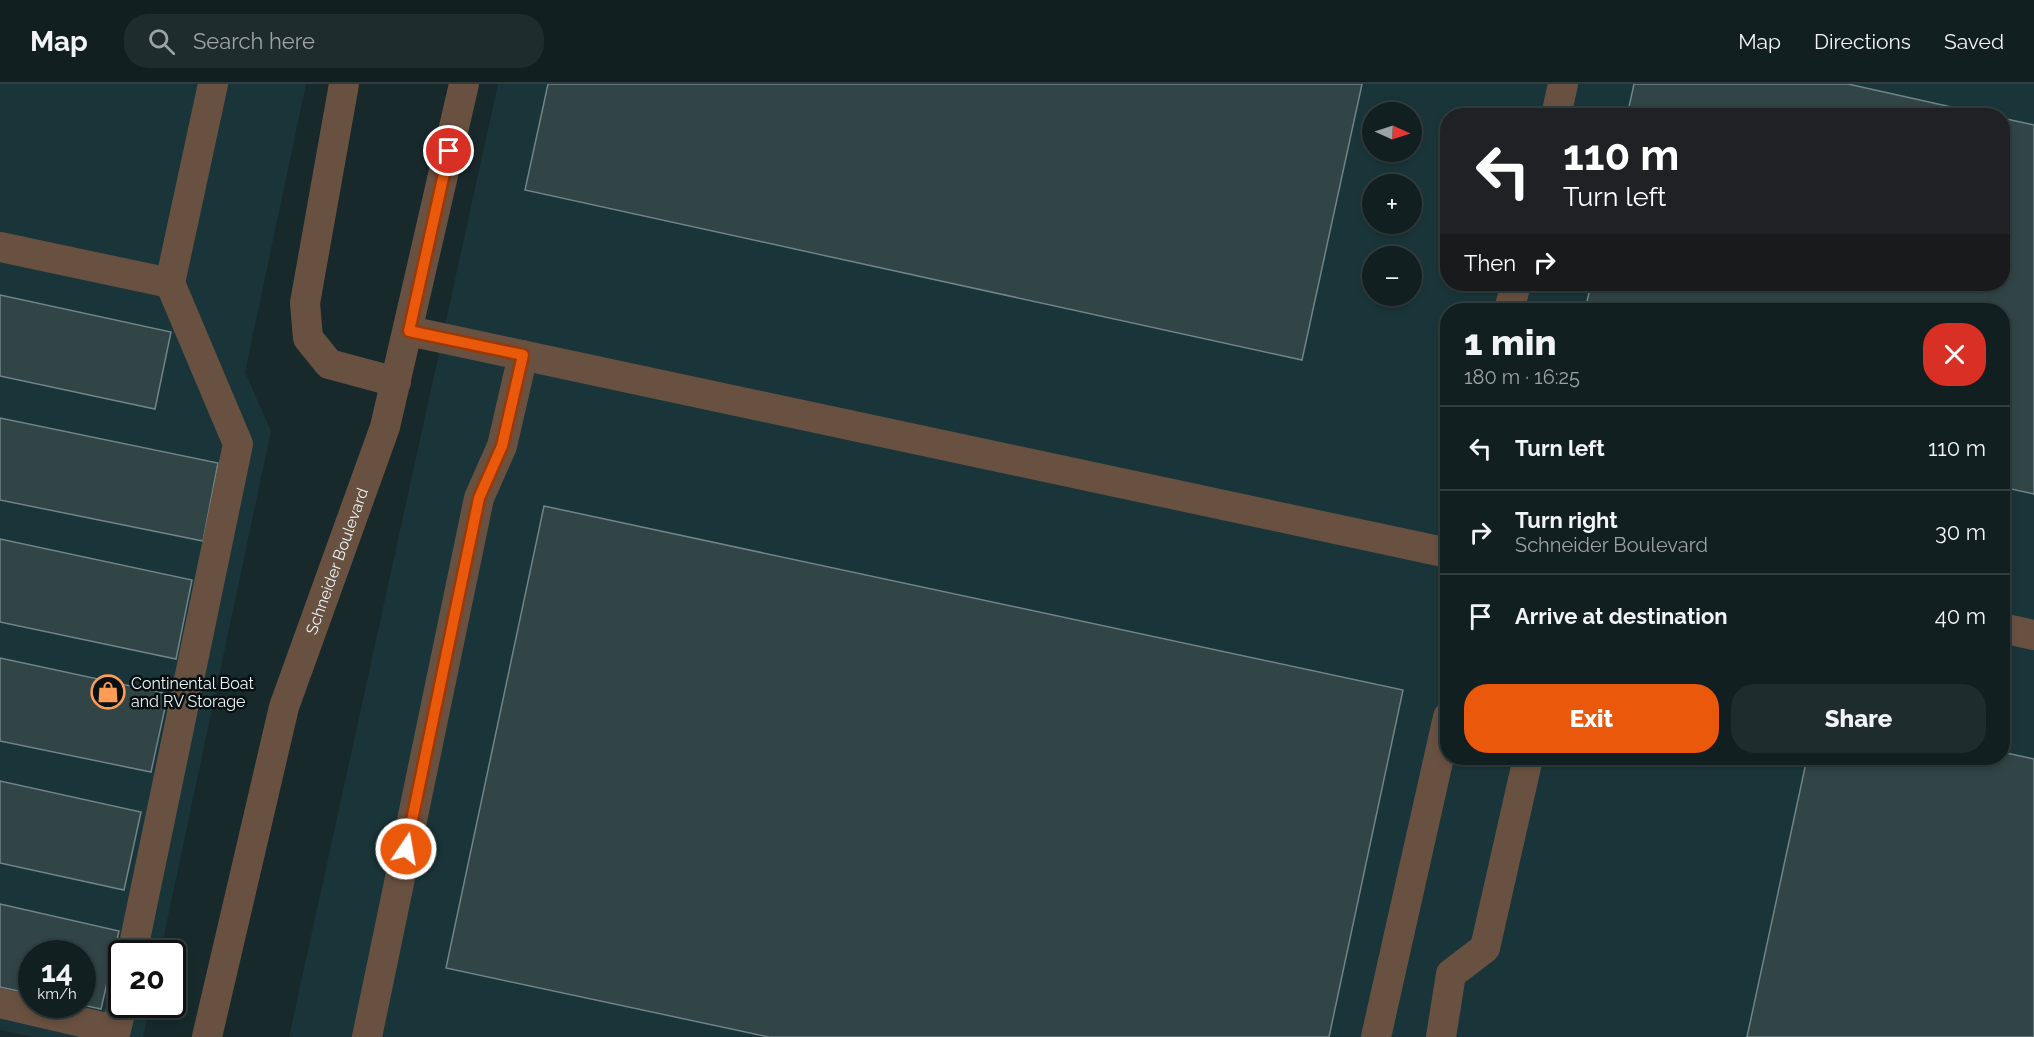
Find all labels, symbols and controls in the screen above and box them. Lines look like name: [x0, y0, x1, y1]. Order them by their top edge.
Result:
search box: [124, 14, 544, 68]
text: Map: [30, 25, 88, 58]
icon: search: [145, 25, 178, 58]
text: Search here: [193, 28, 315, 54]
text: Map: [1738, 29, 1781, 54]
text: Directions: [1814, 29, 1911, 54]
text: Saved: [1944, 29, 2004, 54]
north arrow: [1362, 102, 1422, 162]
map controls: [1362, 102, 1422, 306]
pin: [423, 125, 474, 176]
text: 110 m: [1563, 131, 1679, 180]
icon: left: [1464, 132, 1542, 210]
icon: arrive: [432, 134, 465, 167]
button: +: [1362, 174, 1422, 234]
text: Turn left: [1563, 181, 1666, 212]
button: −: [1362, 246, 1422, 306]
icon: right: [1528, 246, 1561, 279]
text: Then: [1464, 250, 1516, 276]
text: 1 min: [1464, 321, 1556, 363]
button: close: [1923, 323, 1986, 386]
text: 180 m · 16:25: [1464, 365, 1580, 389]
icon: left: [1464, 432, 1497, 465]
text: Turn left: [1515, 435, 1605, 461]
text: 110 m: [1928, 435, 1986, 461]
street label: Schneider Boulevard: [302, 485, 372, 637]
text: Turn right: [1515, 507, 1618, 533]
icon: right: [1464, 516, 1497, 549]
text: 30 m: [1935, 519, 1986, 545]
text: Schneider Boulevard: [1515, 533, 1708, 557]
icon: arrive: [1464, 600, 1497, 633]
text: Arrive at destination: [1515, 603, 1728, 629]
text: 40 m: [1935, 603, 1986, 629]
shop icon: Continental Boat and RV Storage: [90, 674, 126, 710]
place label: Continental Boat and RV Storage: [131, 674, 254, 711]
button: Exit: [1464, 684, 1719, 753]
button: Share: [1731, 684, 1986, 753]
position arrow: [374, 817, 438, 881]
speed limit sign: 20: [108, 940, 186, 1018]
text: 14: [41, 954, 73, 989]
text: km/h: [37, 985, 77, 1003]

